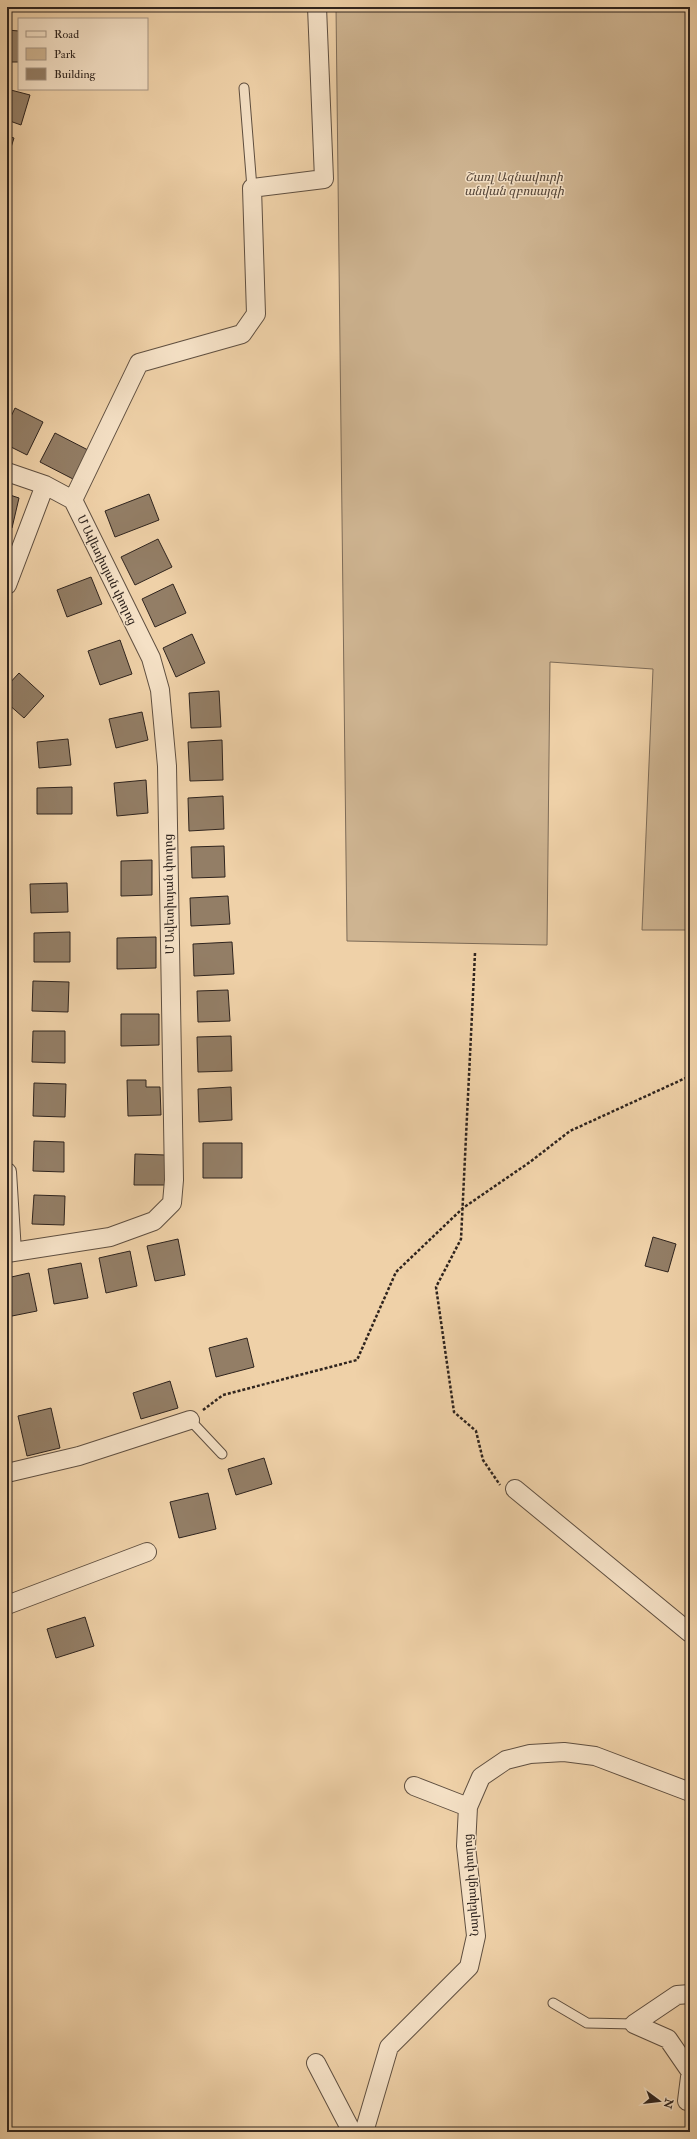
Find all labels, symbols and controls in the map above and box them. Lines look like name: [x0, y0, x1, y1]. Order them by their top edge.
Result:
legend: [18, 18, 148, 90]
text: Road: [54, 27, 79, 42]
text: Park: [54, 47, 76, 62]
text: Building: [54, 67, 97, 82]
park label: Շառլ Ազնավուրի անվան զբոսայգի: [464, 170, 565, 199]
street label: Մ Ավետիսյան փողոց: [73, 513, 140, 628]
street label: Մ Ավետիսյան փողոց: [161, 834, 178, 954]
street label: Նարեկացի փողոց: [460, 1833, 483, 1937]
north arrow: [639, 2081, 679, 2121]
text: N: [660, 2096, 676, 2111]

